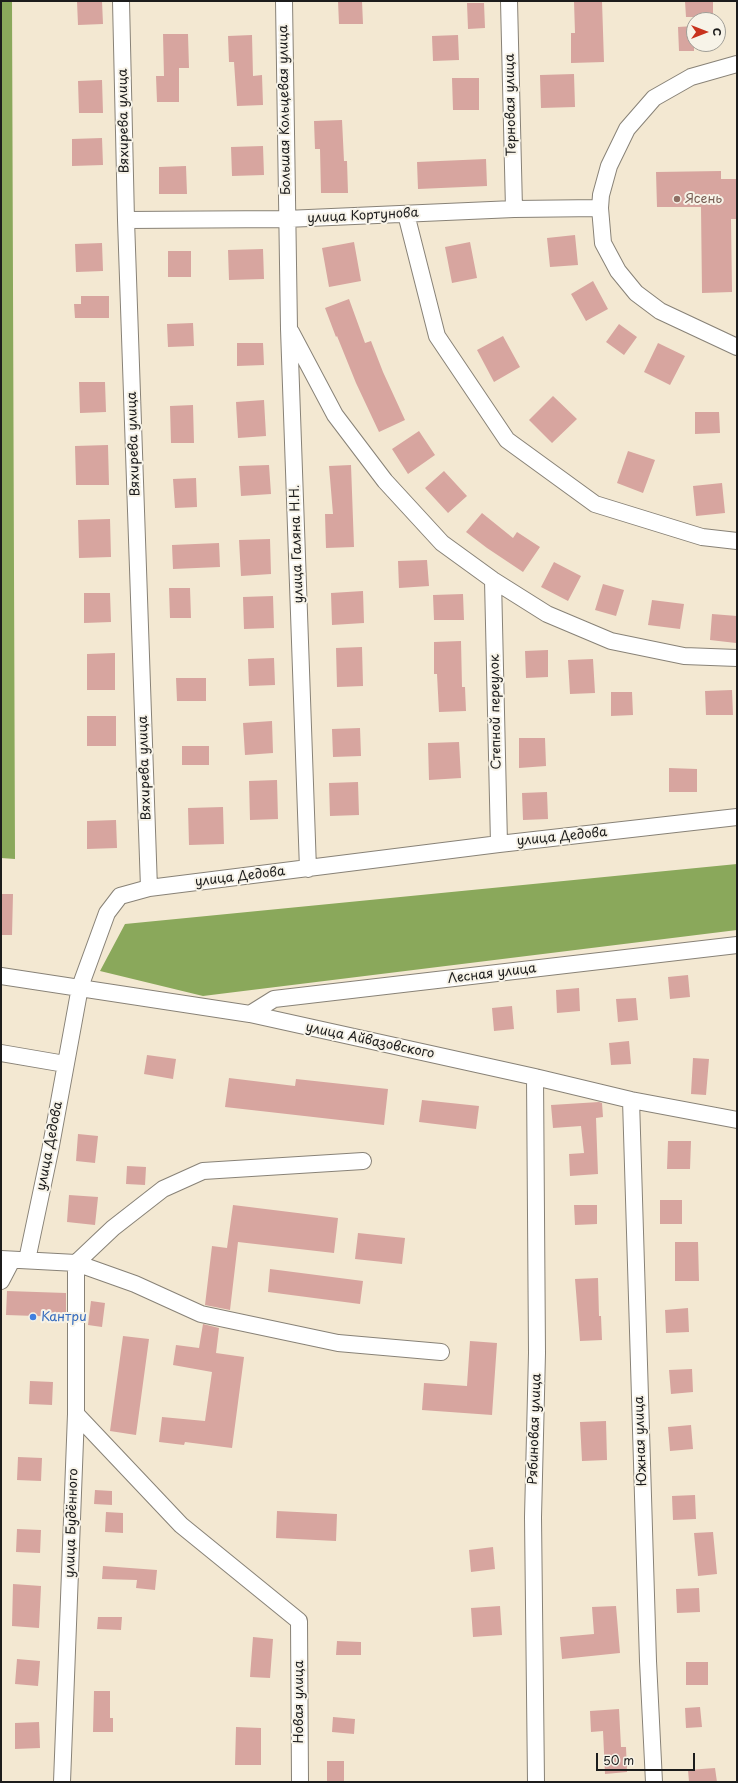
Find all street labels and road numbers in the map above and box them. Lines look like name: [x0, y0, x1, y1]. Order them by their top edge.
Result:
street label: Большая Кольцевая улица: [276, 25, 294, 195]
street label: Терновая улица: [502, 54, 520, 156]
street label: Вяхирева улица: [115, 68, 133, 174]
street label: улица Кортунова: [307, 205, 419, 227]
street label: Вяхирева улица: [124, 391, 144, 497]
street label: улица Галяна Н.Н.: [287, 484, 307, 604]
street label: Степной переулок: [487, 654, 505, 770]
street label: Вяхирева улица: [135, 715, 155, 821]
street label: улица Дедова: [516, 825, 608, 849]
street label: улица Дедова: [194, 864, 286, 890]
street label: Лесная улица: [447, 961, 537, 987]
street label: улица Айвазовского: [304, 1020, 436, 1062]
street label: улица Дедова: [34, 1100, 66, 1192]
street label: Рябиновая улица: [525, 1373, 545, 1485]
street label: Южная улица: [632, 1396, 650, 1486]
street label: улица Будённого: [62, 1468, 82, 1578]
street label: Новая улица: [291, 1660, 307, 1744]

